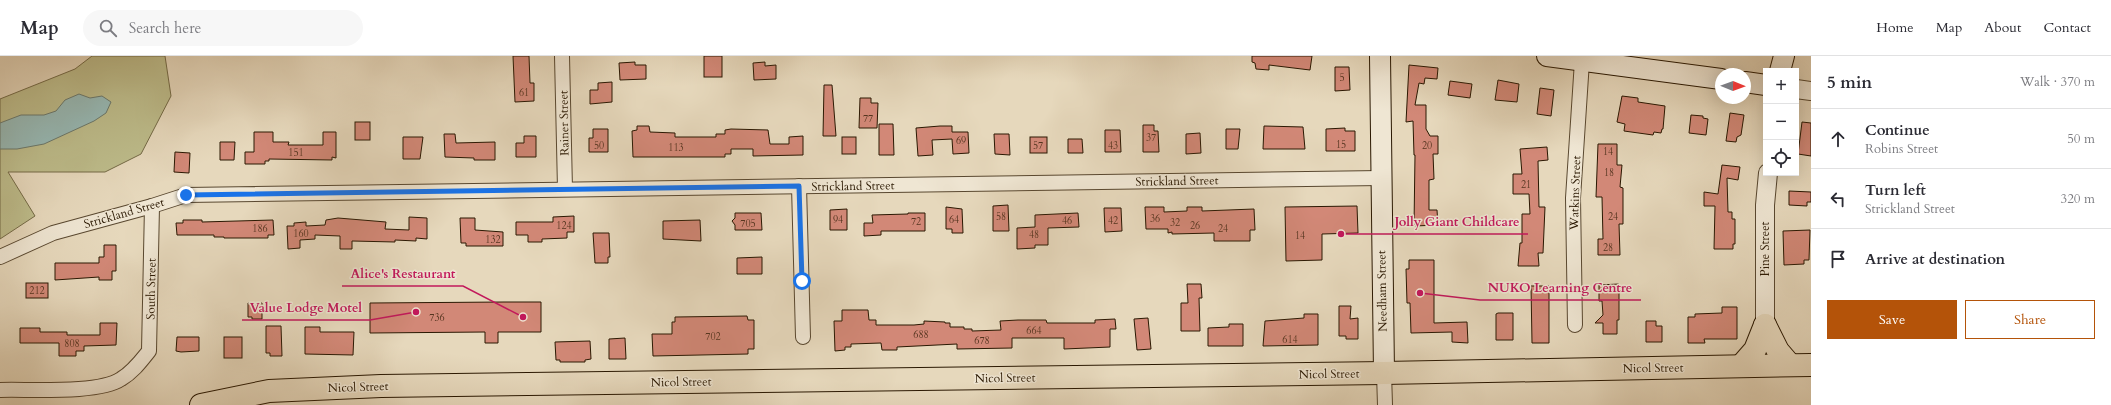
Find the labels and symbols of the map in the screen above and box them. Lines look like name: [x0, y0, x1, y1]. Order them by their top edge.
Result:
north arrow: [1715, 68, 1751, 104]
house number: 5: [1339, 71, 1345, 85]
house number: 61: [519, 86, 529, 100]
street label: Rainer Street: [555, 90, 573, 156]
house number: 77: [863, 112, 873, 126]
house number: 37: [1146, 131, 1156, 145]
house number: 69: [956, 134, 966, 148]
house number: 15: [1336, 138, 1346, 152]
house number: 50: [594, 139, 604, 153]
house number: 57: [1033, 139, 1043, 153]
house number: 43: [1108, 139, 1118, 153]
house number: 20: [1422, 139, 1432, 153]
house number: 113: [668, 141, 684, 155]
house number: 14: [1603, 145, 1613, 159]
house number: 151: [288, 146, 304, 160]
street label: Watkins Street: [1566, 155, 1584, 232]
house number: 18: [1604, 166, 1614, 180]
street label: Strickland Street: [1135, 172, 1219, 190]
street label: Strickland Street: [811, 177, 895, 195]
house number: 21: [1521, 178, 1531, 192]
route end: [177, 186, 195, 204]
street label: Strickland Street: [82, 194, 166, 232]
callout: Jolly Giant Childcare: [1387, 209, 1528, 234]
house number: 58: [996, 210, 1006, 224]
house number: 24: [1608, 210, 1618, 224]
house number: 36: [1150, 212, 1160, 226]
house number: 94: [833, 213, 843, 227]
house number: 64: [949, 213, 959, 227]
text: Jolly Giant Childcare: [1393, 213, 1519, 231]
house number: 46: [1062, 214, 1072, 228]
house number: 42: [1108, 214, 1118, 228]
house number: 72: [911, 215, 921, 229]
house number: 32: [1170, 216, 1180, 230]
house number: 705: [740, 217, 756, 231]
house number: 124: [556, 219, 572, 233]
house number: 26: [1190, 219, 1200, 233]
street label: Pine Street: [1757, 221, 1773, 276]
house number: 186: [252, 222, 268, 236]
house number: 24: [1218, 222, 1228, 236]
house number: 160: [293, 227, 309, 241]
house number: 48: [1029, 228, 1039, 242]
house number: 14: [1295, 229, 1305, 243]
house number: 132: [485, 233, 501, 247]
house number: 28: [1603, 241, 1613, 255]
street label: Needham Street: [1373, 250, 1391, 332]
street label: South Street: [142, 258, 160, 320]
callout: Alice's Restaurant: [342, 261, 463, 286]
text: Alice's Restaurant: [351, 265, 456, 283]
route start: [793, 272, 811, 290]
callout: NUKO Learning Centre: [1480, 275, 1641, 300]
text: NUKO Learning Centre: [1488, 279, 1632, 297]
house number: 212: [29, 284, 45, 298]
callout: Value Lodge Motel: [242, 295, 370, 320]
text: Value Lodge Motel: [250, 299, 362, 317]
house number: 736: [429, 311, 445, 325]
house number: 664: [1026, 324, 1042, 338]
house number: 688: [913, 328, 929, 342]
house number: 702: [705, 330, 721, 344]
house number: 614: [1282, 333, 1298, 347]
house number: 678: [974, 334, 990, 348]
house number: 808: [64, 337, 80, 351]
street label: Nicol Street: [1623, 359, 1684, 377]
street label: Nicol Street: [1299, 365, 1360, 383]
street label: Nicol Street: [975, 369, 1036, 387]
street label: Nicol Street: [651, 373, 712, 391]
street label: Nicol Street: [327, 378, 389, 396]

